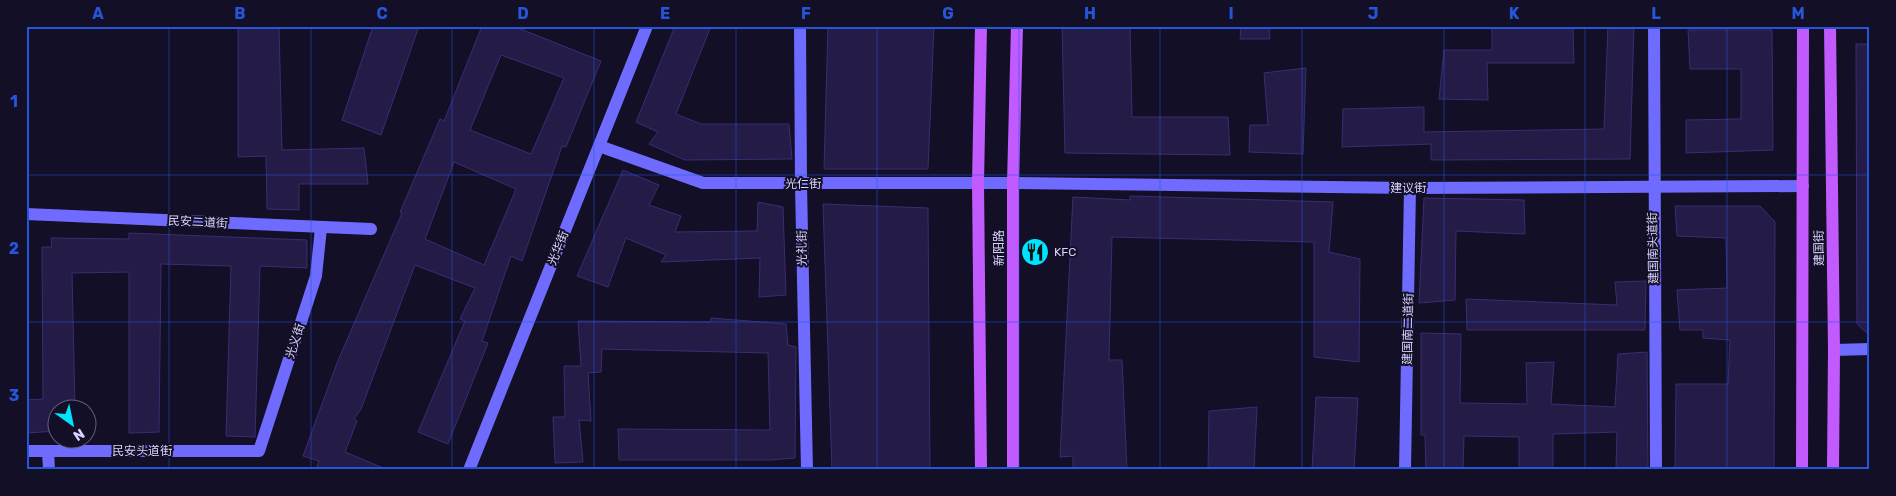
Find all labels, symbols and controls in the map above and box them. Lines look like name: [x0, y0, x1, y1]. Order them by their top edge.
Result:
text: A: [92, 4, 104, 23]
text: B: [234, 4, 246, 23]
text: C: [376, 4, 388, 23]
text: D: [517, 4, 529, 23]
text: E: [660, 4, 670, 23]
text: F: [801, 4, 811, 23]
text: G: [942, 4, 954, 23]
text: H: [1084, 4, 1096, 23]
text: I: [1228, 4, 1234, 23]
text: J: [1368, 4, 1378, 23]
text: K: [1509, 4, 1520, 23]
text: L: [1651, 4, 1661, 23]
text: M: [1791, 4, 1805, 23]
text: 1: [10, 92, 18, 111]
street label: 光仁街: [785, 177, 821, 191]
street label: 建议街: [1390, 181, 1426, 195]
street label: 建国南头道街: [1645, 212, 1661, 284]
street label: 民安二道街: [168, 213, 228, 231]
street label: 光华街: [545, 229, 571, 267]
street label: 光礼街: [795, 230, 809, 266]
street label: 新阳路: [992, 230, 1006, 266]
street label: 建国街: [1812, 230, 1826, 266]
restaurant icon: KFC: [1020, 237, 1050, 267]
text: 2: [9, 239, 19, 258]
place label: KFC: [1054, 245, 1076, 259]
street label: 建国南二道街: [1400, 293, 1416, 365]
street label: 光义街: [283, 322, 307, 360]
text: 3: [9, 386, 19, 405]
north arrow: [48, 398, 98, 448]
text: N: [70, 425, 88, 444]
street label: 民安头道街: [112, 444, 172, 458]

